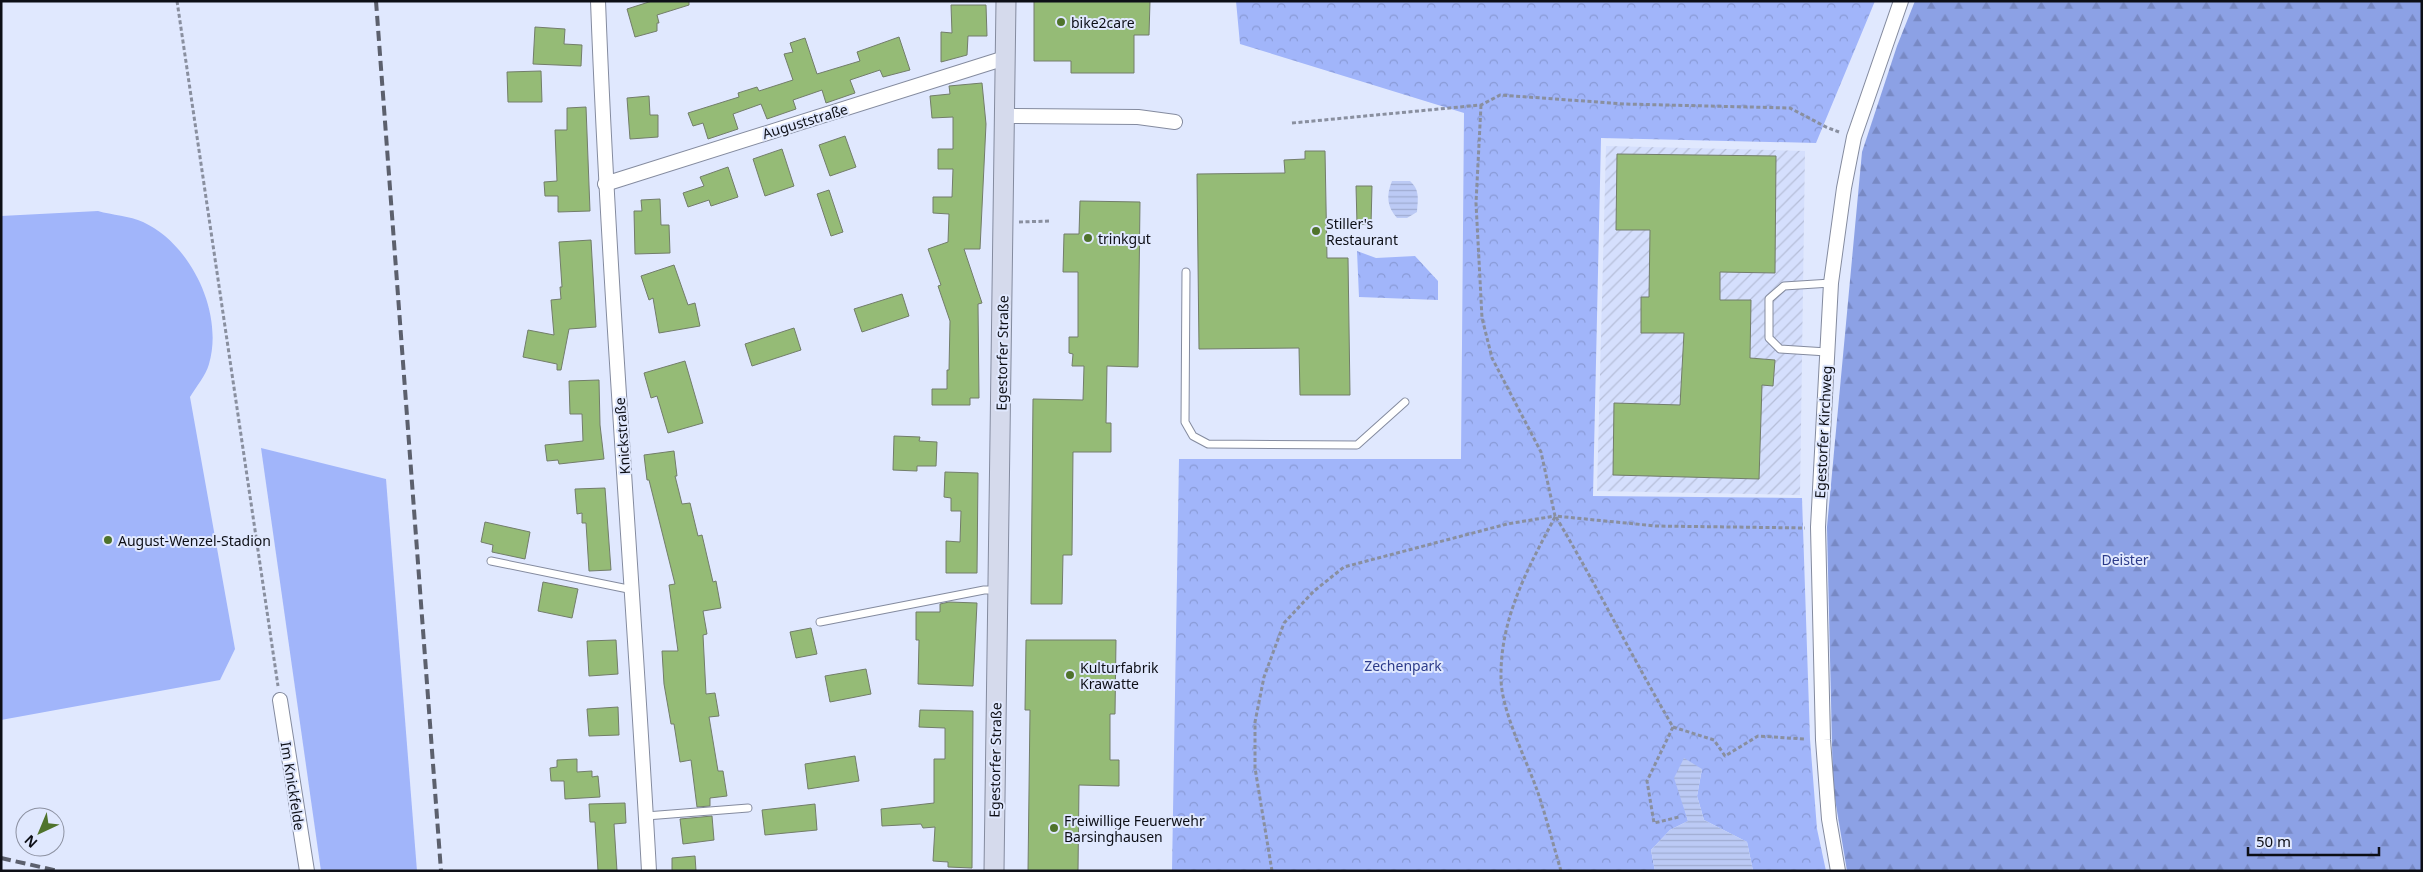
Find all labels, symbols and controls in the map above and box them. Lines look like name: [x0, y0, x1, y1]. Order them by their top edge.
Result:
place label: bike2care: [1071, 13, 1135, 32]
marker: bike2care: [1055, 16, 1067, 28]
street label: Auguststraße: [760, 99, 850, 143]
place label: Stiller's Restaurant: [1326, 214, 1398, 249]
marker: Stiller's Restaurant: [1310, 225, 1322, 237]
place label: trinkgut: [1098, 229, 1151, 248]
marker: trinkgut: [1082, 232, 1094, 244]
street label: Egestorfer Straße: [991, 295, 1013, 411]
street label: Egestorfer Kirchweg: [1810, 365, 1836, 499]
street label: Knickstraße: [610, 397, 634, 475]
place label: August-Wenzel-Stadion: [118, 531, 271, 550]
marker: August-Wenzel-Stadion: [102, 534, 114, 546]
park label: Deister: [2101, 550, 2149, 569]
park label: Zechenpark: [1364, 656, 1442, 675]
place label: Kulturfabrik Krawatte: [1080, 658, 1159, 693]
marker: Kulturfabrik Krawatte: [1064, 669, 1076, 681]
street label: Egestorfer Straße: [984, 702, 1006, 818]
street label: Im Knickfelde: [277, 740, 309, 832]
north arrow: [15, 807, 65, 857]
place label: Freiwillige Feuerwehr Barsinghausen: [1064, 811, 1205, 846]
marker: Freiwillige Feuerwehr Barsinghausen: [1048, 822, 1060, 834]
scale bar: [2248, 824, 2379, 856]
text: N: [20, 831, 41, 853]
text: 50 m: [2256, 831, 2291, 851]

